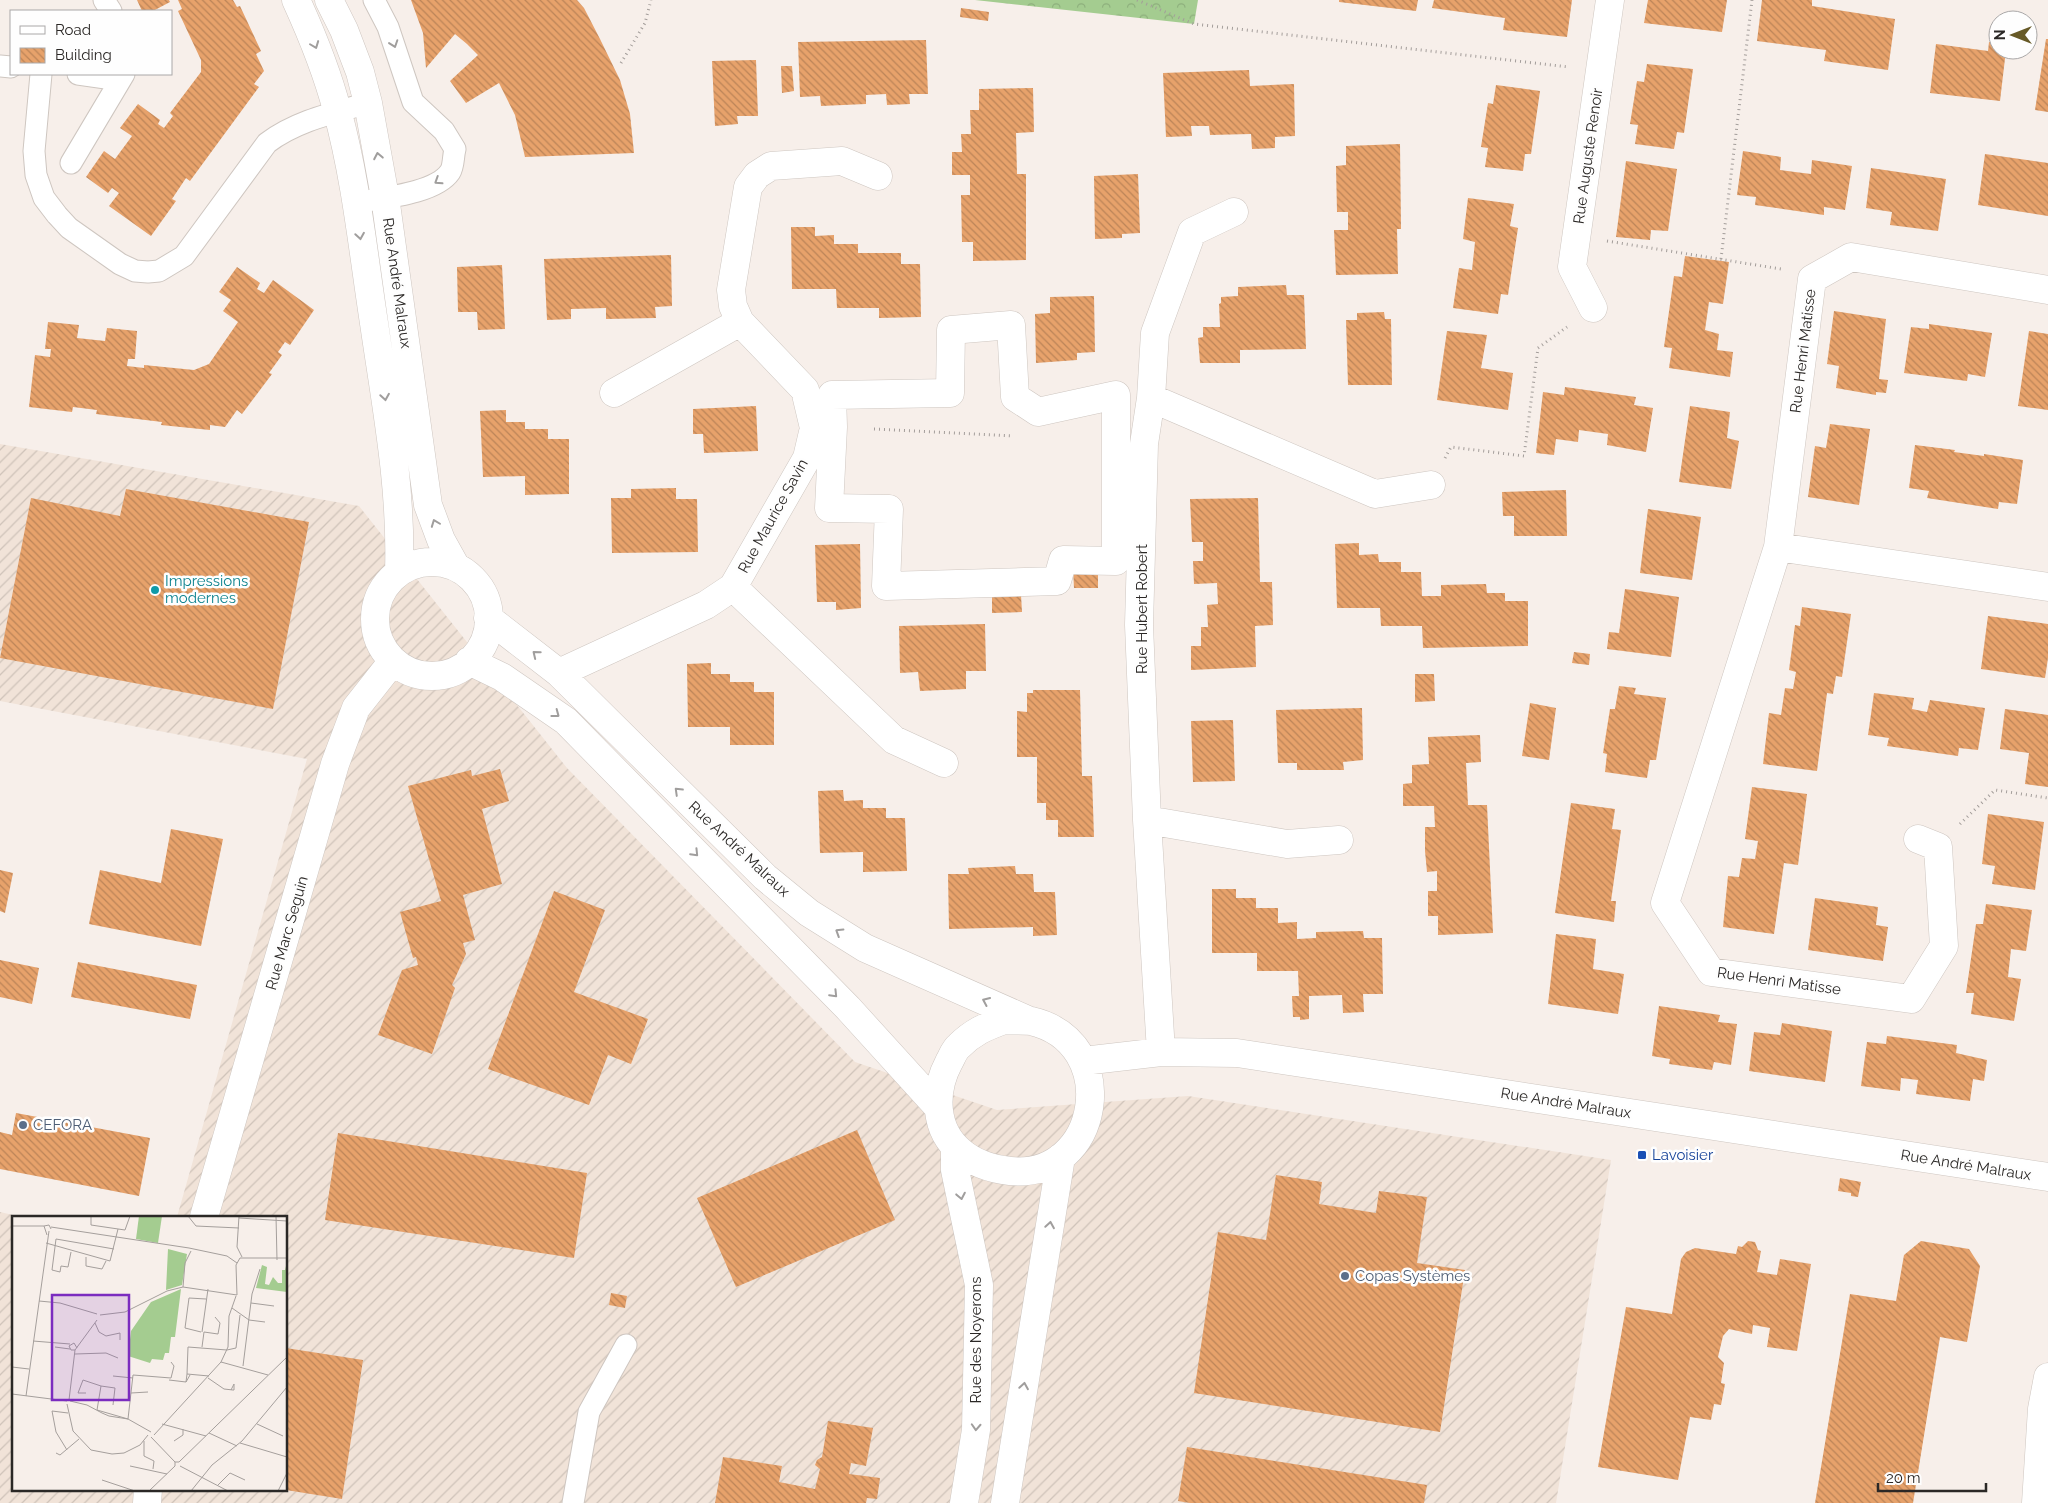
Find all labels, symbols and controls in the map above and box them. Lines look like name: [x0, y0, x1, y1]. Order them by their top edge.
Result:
legend: [10, 10, 172, 75]
north arrow: [1988, 10, 2038, 60]
text: Road: [55, 21, 91, 39]
text: N: [1992, 30, 2008, 40]
one-way arrow: [309, 40, 319, 49]
one-way arrow: [388, 40, 398, 48]
text: Building: [55, 46, 112, 64]
street label: Rue Auguste Renoir: [1570, 86, 1607, 225]
one-way arrow: [373, 151, 383, 160]
one-way arrow: [434, 174, 443, 184]
street label: Rue André Malraux: [379, 216, 415, 350]
one-way arrow: [355, 232, 365, 241]
street label: Rue Henri Matisse: [1786, 288, 1820, 414]
one-way arrow: [379, 393, 390, 401]
street label: Rue Maurice Savin: [734, 456, 812, 576]
one-way arrow: [431, 519, 441, 528]
street label: Rue Hubert Robert: [1133, 544, 1151, 674]
place label: Impressions modernes: [165, 572, 248, 607]
marker: Impressions modernes: [149, 584, 161, 596]
one-way arrow: [532, 651, 541, 660]
one-way arrow: [550, 708, 559, 716]
one-way arrow: [675, 788, 684, 797]
street label: Rue André Malraux: [685, 797, 794, 901]
one-way arrow: [689, 847, 698, 856]
street label: Rue Marc Seguin: [262, 874, 312, 992]
one-way arrow: [835, 929, 844, 939]
street label: Rue Henri Matisse: [1716, 963, 1842, 999]
one-way arrow: [828, 988, 837, 997]
one-way arrow: [982, 997, 991, 1008]
street label: Rue André Malraux: [1499, 1084, 1633, 1122]
place label: CEFORA: [33, 1116, 92, 1134]
marker: CEFORA: [17, 1119, 29, 1131]
place label: Lavoisier: [1652, 1146, 1714, 1164]
street label: Rue André Malraux: [1899, 1146, 2033, 1184]
marker: Lavoisier: [1636, 1149, 1648, 1161]
one-way arrow: [955, 1192, 965, 1200]
inset map: [12, 1216, 288, 1490]
one-way arrow: [1044, 1221, 1054, 1230]
place label: Copas Systèmes: [1355, 1267, 1470, 1285]
marker: Copas Systèmes: [1339, 1270, 1351, 1282]
street label: Rue des Noyerons: [967, 1276, 985, 1404]
one-way arrow: [1019, 1381, 1029, 1390]
one-way arrow: [970, 1423, 981, 1431]
scale bar: [1878, 1460, 1986, 1492]
text: 20 m: [1886, 1469, 1921, 1487]

